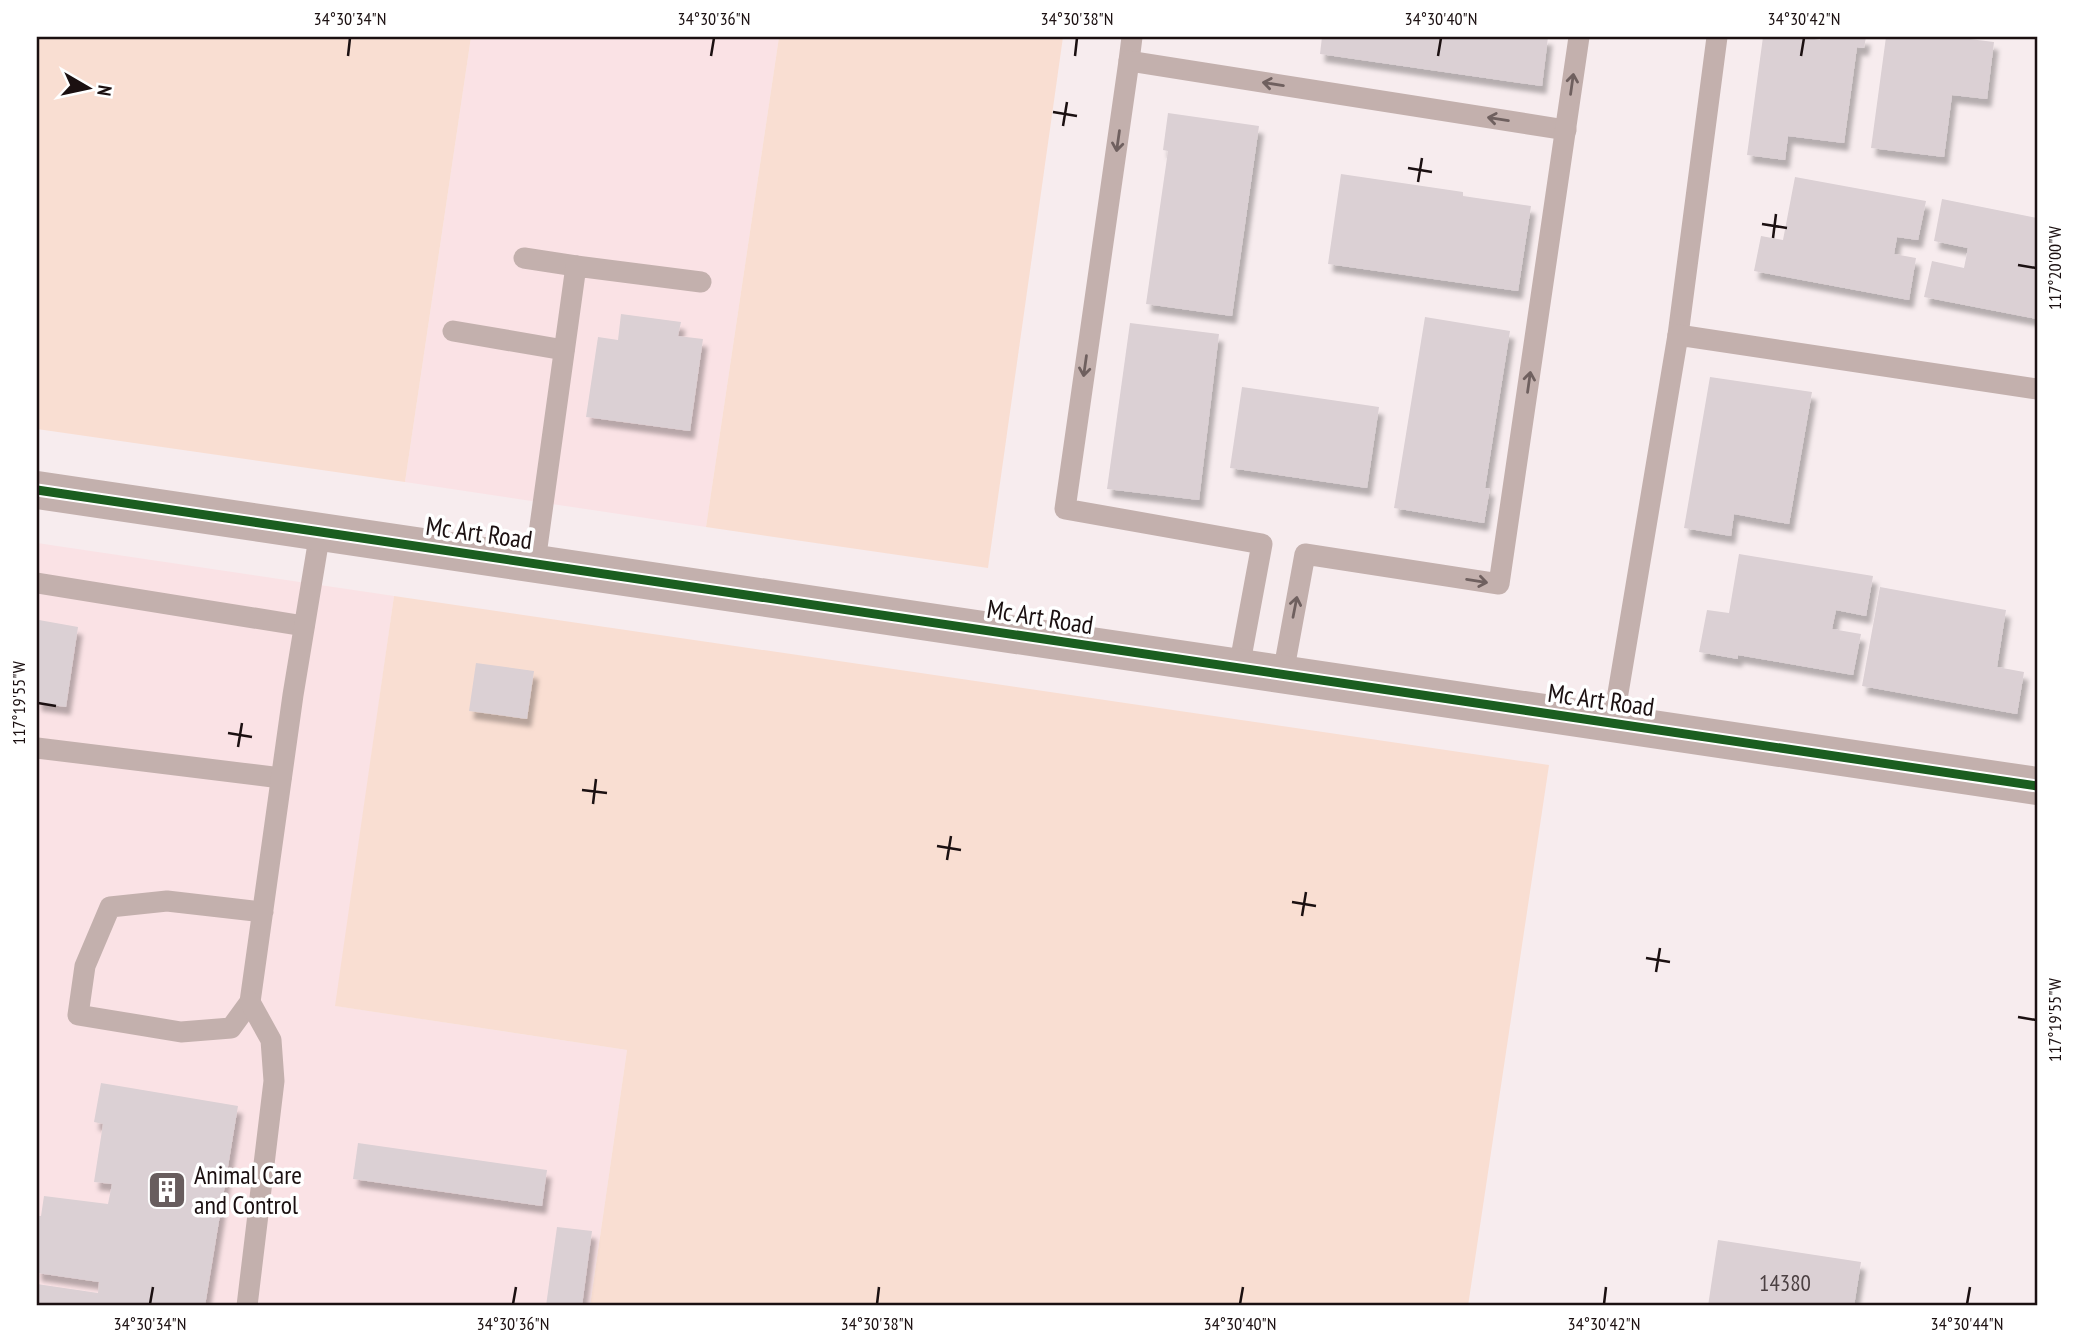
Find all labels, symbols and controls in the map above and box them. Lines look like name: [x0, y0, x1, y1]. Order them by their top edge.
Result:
text: 34°30'34"N: [314, 7, 386, 30]
text: 34°30'36"N: [678, 7, 750, 30]
text: 34°30'38"N: [1041, 7, 1113, 30]
text: 34°30'40"N: [1405, 7, 1477, 30]
text: 34°30'42"N: [1768, 7, 1840, 30]
north arrow: [52, 52, 122, 122]
one-way arrow: [1566, 73, 1579, 96]
one-way arrow: [1263, 77, 1285, 90]
text: N: [92, 84, 117, 98]
one-way arrow: [1487, 112, 1510, 125]
one-way arrow: [1111, 129, 1124, 152]
text: 117°20'00"W: [2043, 226, 2066, 310]
one-way arrow: [1079, 355, 1092, 377]
one-way arrow: [1523, 371, 1536, 394]
street label: Mc Art Road: [424, 509, 534, 556]
one-way arrow: [1465, 574, 1487, 587]
street label: Mc Art Road: [985, 592, 1096, 641]
one-way arrow: [1289, 596, 1303, 619]
text: 117°19'55"W: [7, 661, 30, 745]
street label: Mc Art Road: [1546, 676, 1656, 723]
text: 117°19'55"W: [2043, 978, 2066, 1062]
place label: Animal Care and Control: [194, 1158, 302, 1221]
building icon: Animal Care and Control: [146, 1169, 188, 1211]
house number: 14380: [1759, 1268, 1811, 1297]
text: 34°30'34"N: [114, 1312, 186, 1335]
text: 34°30'36"N: [477, 1312, 549, 1335]
text: 34°30'38"N: [841, 1312, 913, 1335]
text: 34°30'40"N: [1204, 1312, 1276, 1335]
text: 34°30'42"N: [1568, 1312, 1640, 1335]
text: 34°30'44"N: [1931, 1312, 2003, 1335]

